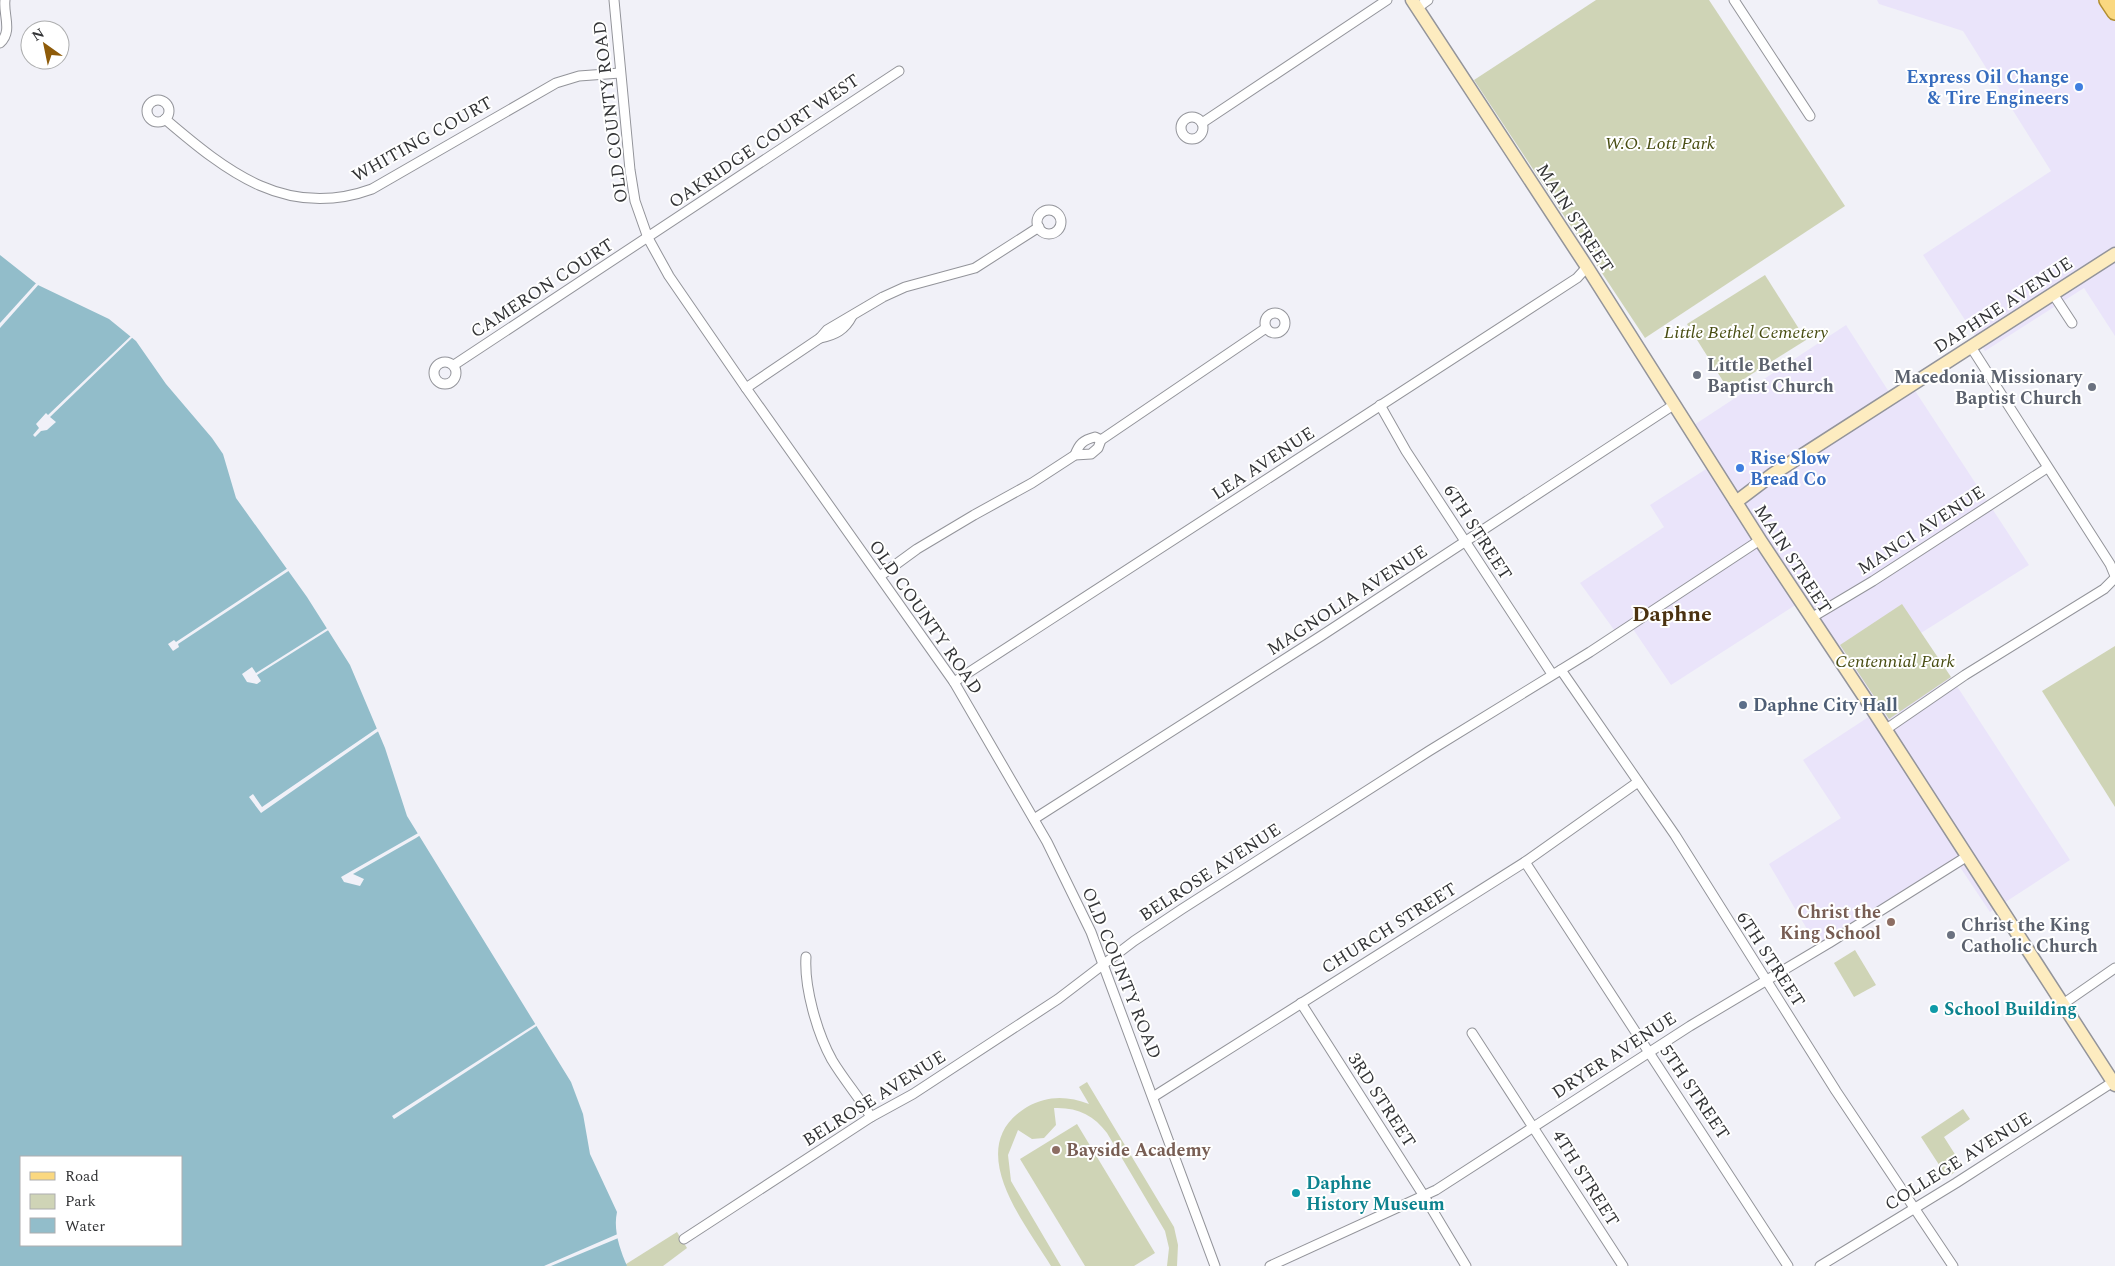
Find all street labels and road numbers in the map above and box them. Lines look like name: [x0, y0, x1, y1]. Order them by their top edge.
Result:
street label: OLD COUNTY ROAD: [586, 19, 635, 205]
street label: OAKRIDGE COURT WEST: [663, 67, 865, 216]
street label: WHITING COURT: [347, 90, 497, 189]
street label: MAIN STREET: [1529, 158, 1620, 278]
street label: CAMERON COURT: [465, 232, 619, 345]
street label: DAPHNE AVENUE: [1928, 250, 2078, 361]
street label: LEA AVENUE: [1206, 420, 1320, 507]
street label: 6TH STREET: [1436, 479, 1519, 586]
street label: MANCI AVENUE: [1852, 479, 1990, 582]
street label: MAIN STREET: [1747, 499, 1838, 619]
street label: OLD COUNTY ROAD: [862, 534, 989, 700]
street label: MAGNOLIA AVENUE: [1262, 538, 1433, 663]
street label: BELROSE AVENUE: [1134, 816, 1287, 929]
street label: CHURCH STREET: [1316, 876, 1462, 981]
street label: OLD COUNTY ROAD: [1075, 883, 1168, 1063]
street label: 6TH STREET: [1729, 906, 1812, 1013]
street label: DRYER AVENUE: [1547, 1005, 1682, 1106]
street label: 5TH STREET: [1653, 1039, 1736, 1145]
street label: BELROSE AVENUE: [797, 1043, 951, 1153]
street label: 3RD STREET: [1341, 1047, 1422, 1153]
street label: COLLEGE AVENUE: [1879, 1105, 2037, 1218]
street label: 4TH STREET: [1545, 1125, 1626, 1232]

